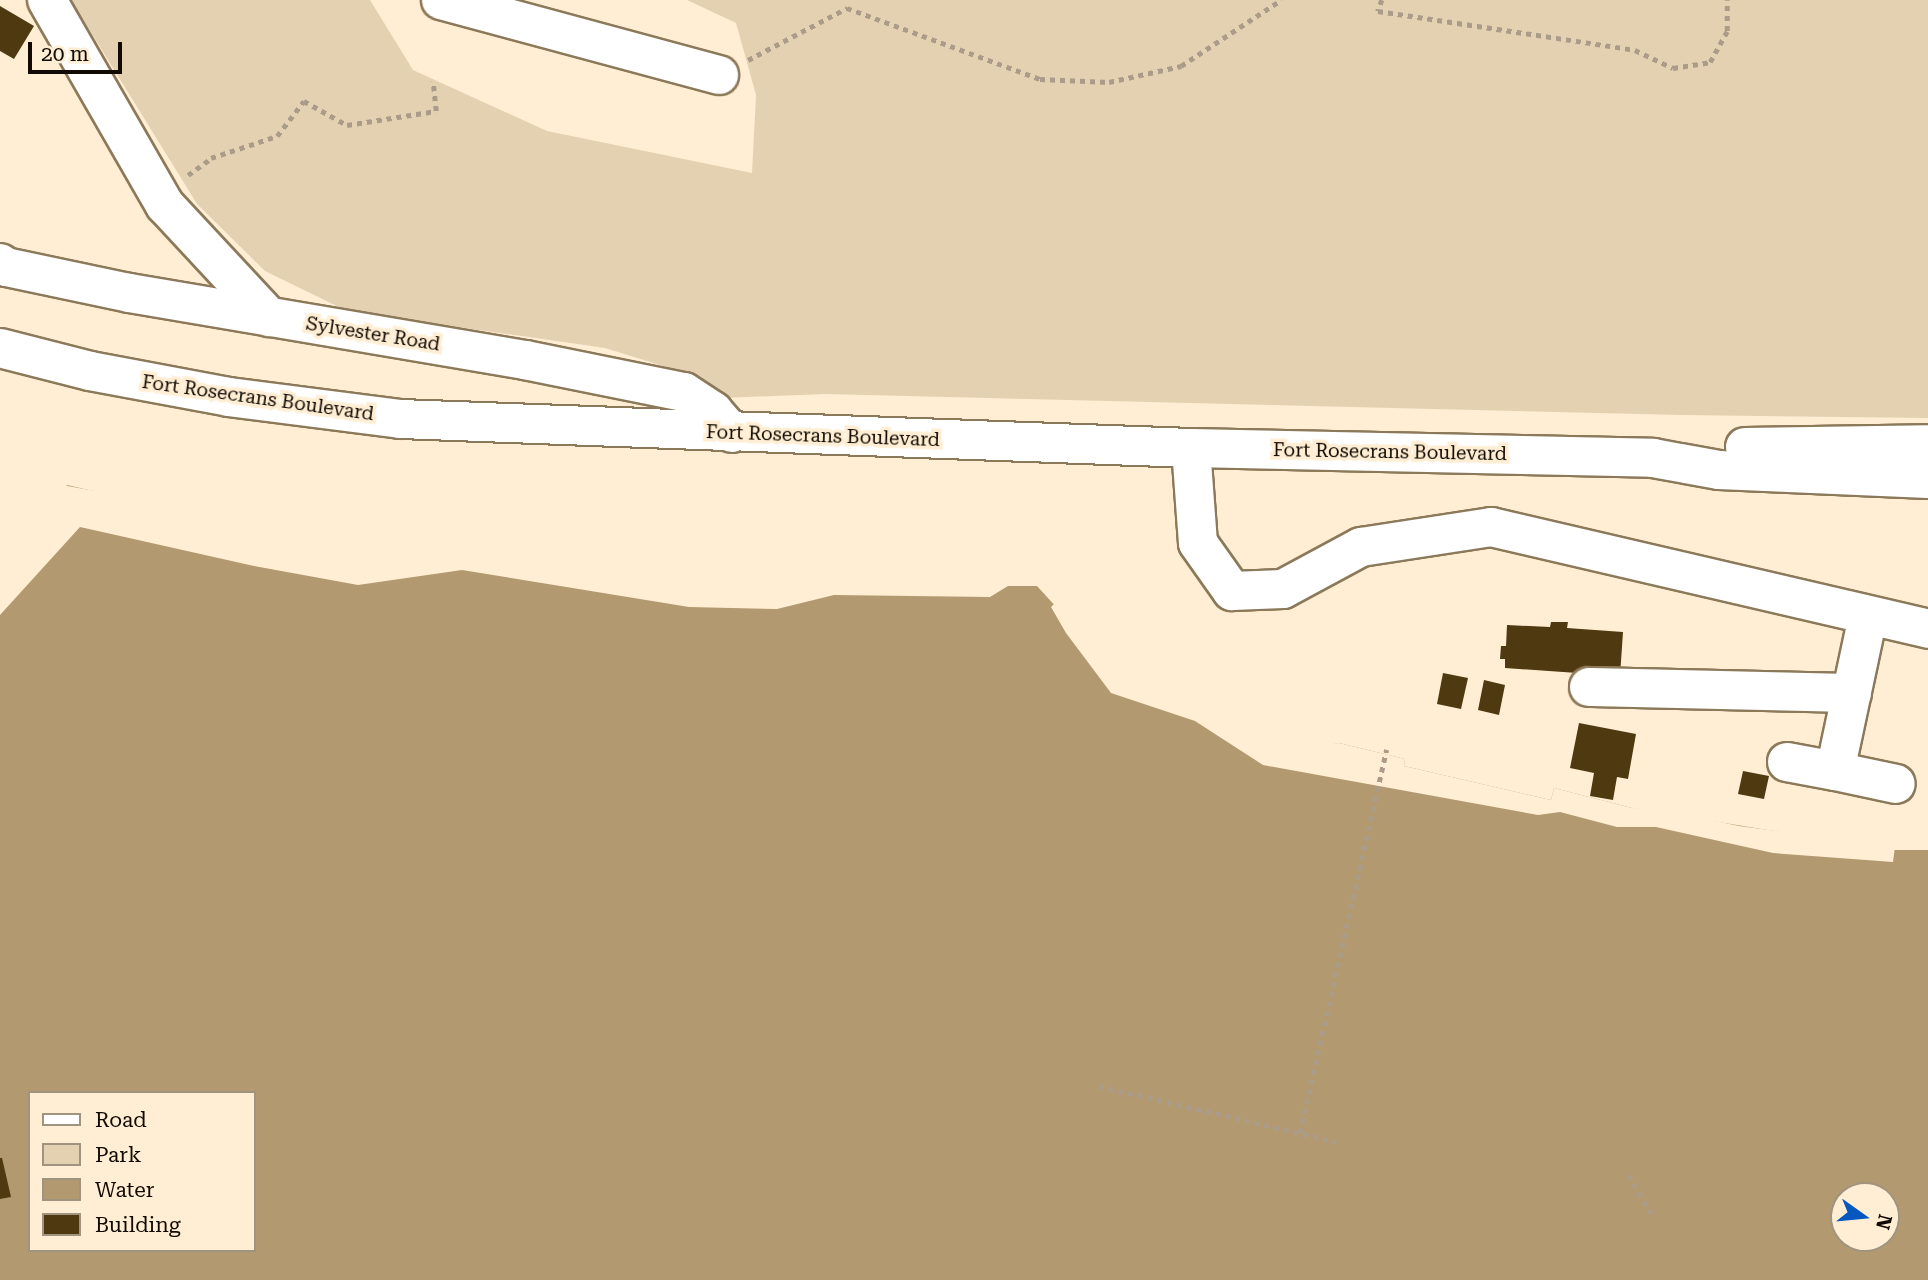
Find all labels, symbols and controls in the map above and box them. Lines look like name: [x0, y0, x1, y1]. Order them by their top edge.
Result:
scale bar: [32, 28, 126, 72]
text: 20 m: [41, 42, 89, 66]
street label: Sylvester Road: [304, 312, 442, 356]
street label: Fort Rosecrans Boulevard: [141, 370, 375, 426]
street label: Fort Rosecrans Boulevard: [706, 421, 940, 451]
street label: Fort Rosecrans Boulevard: [1273, 439, 1507, 465]
legend: [28, 1091, 256, 1252]
text: Road: [95, 1108, 147, 1132]
text: Park: [95, 1143, 141, 1167]
text: Water: [95, 1178, 154, 1202]
north arrow: [1830, 1182, 1900, 1252]
text: N: [1871, 1212, 1897, 1232]
text: Building: [95, 1213, 181, 1237]

